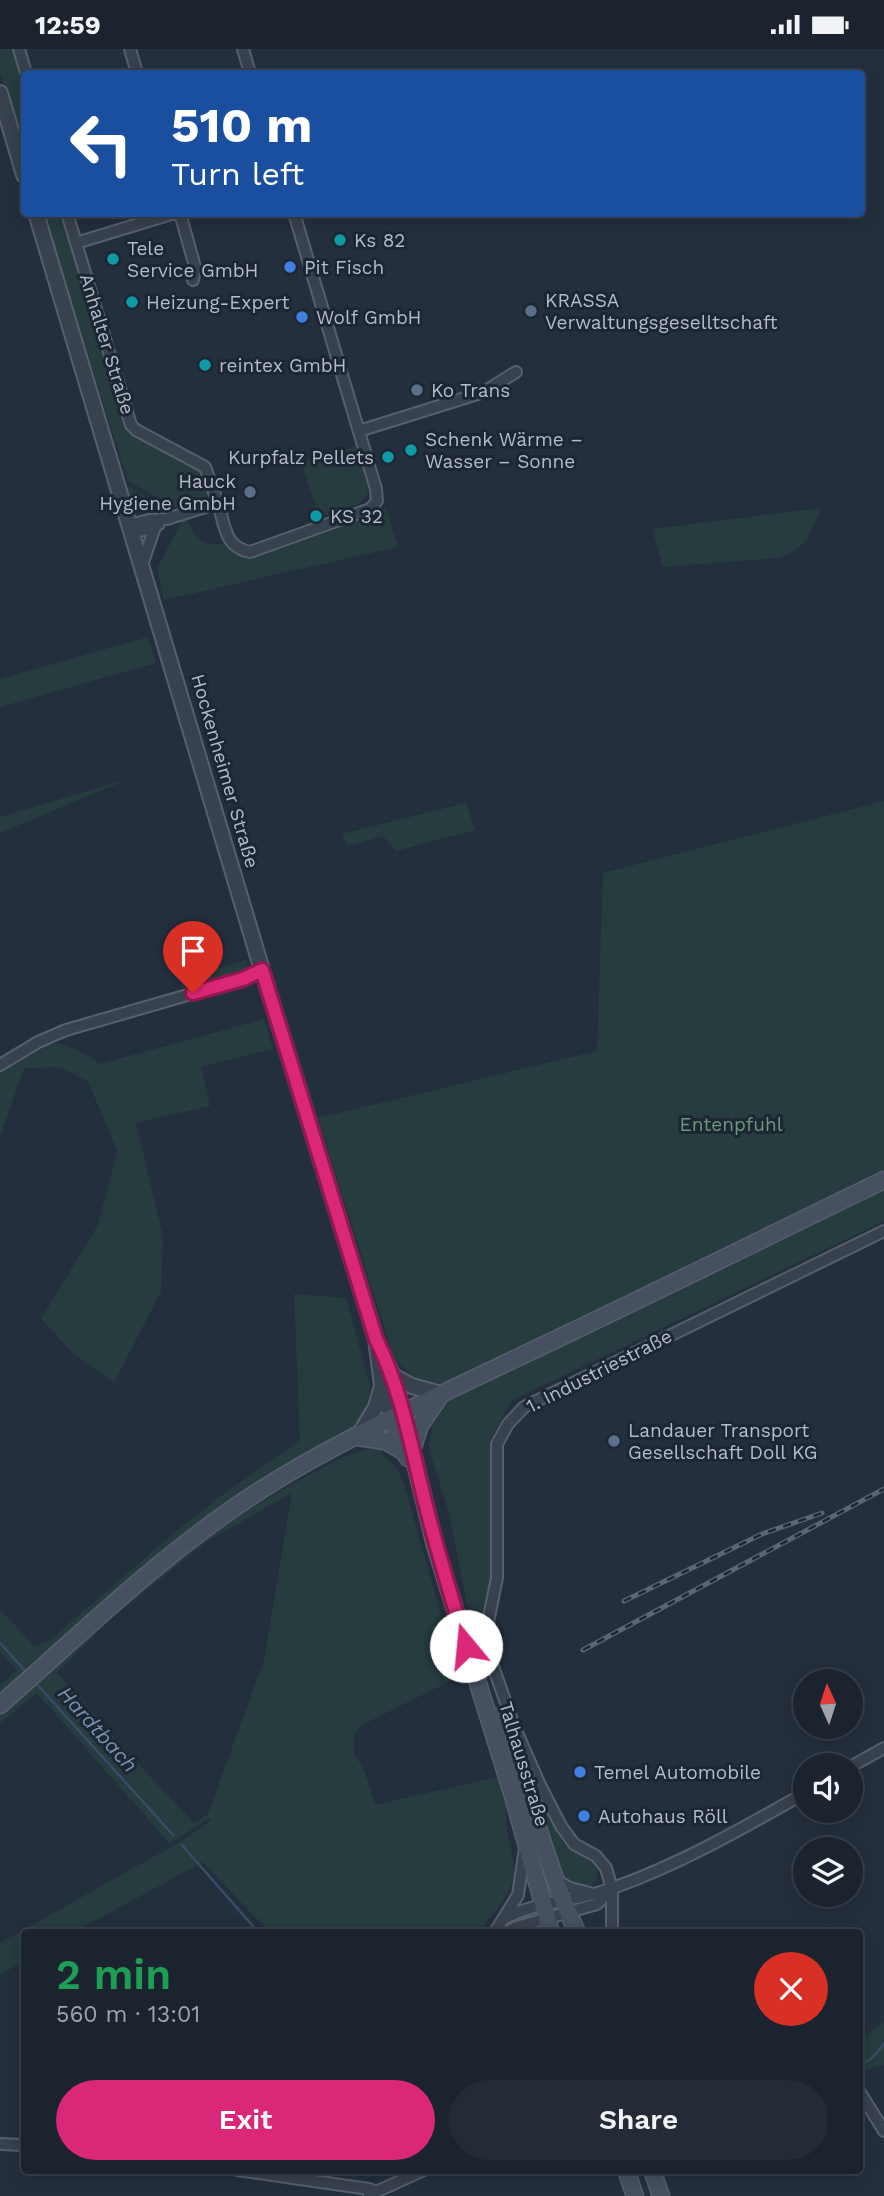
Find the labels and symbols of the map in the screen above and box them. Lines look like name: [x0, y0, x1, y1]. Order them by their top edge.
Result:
place label: Ks 82: [354, 229, 405, 252]
marker: Ks 82: [332, 232, 348, 248]
place label: Tele Service GmbH: [127, 237, 258, 282]
marker: Tele Service GmbH: [105, 251, 121, 267]
place label: Pit Fisch: [304, 256, 384, 279]
marker: Pit Fisch: [282, 259, 298, 275]
street label: Anhalter Straße: [75, 271, 139, 417]
place label: KRASSA Verwaltungsgeselltschaft: [545, 289, 777, 334]
place label: Heizung-Expert: [146, 291, 290, 314]
marker: Heizung-Expert: [124, 294, 140, 310]
marker: KRASSA Verwaltungsgeselltschaft: [523, 303, 539, 319]
place label: Wolf GmbH: [316, 306, 422, 329]
marker: Wolf GmbH: [294, 309, 310, 325]
place label: reintex GmbH: [219, 354, 346, 377]
marker: reintex GmbH: [197, 357, 213, 373]
place label: Ko Trans: [431, 379, 510, 402]
marker: Ko Trans: [409, 382, 425, 398]
place label: Schenk Wärme – Wasser – Sonne: [425, 428, 583, 473]
marker: Schenk Wärme – Wasser – Sonne: [403, 442, 419, 458]
place label: Kurpfalz Pellets: [228, 446, 374, 469]
marker: Kurpfalz Pellets: [380, 449, 396, 465]
place label: Hauck Hygiene GmbH: [99, 470, 236, 515]
marker: Hauck Hygiene GmbH: [242, 484, 258, 500]
place label: KS 32: [330, 505, 383, 528]
marker: KS 32: [308, 508, 324, 524]
street label: Hockenheimer Straße: [186, 671, 264, 871]
pin: [163, 921, 223, 993]
park label: Entenpfuhl: [680, 1113, 783, 1136]
street label: 1. Industriestraße: [522, 1324, 676, 1418]
place label: Landauer Transport Gesellschaft Doll KG: [628, 1419, 818, 1464]
marker: Landauer Transport Gesellschaft Doll KG: [606, 1433, 622, 1449]
position arrow: [429, 1609, 503, 1683]
north arrow: [793, 1669, 863, 1739]
water label: Hardtbach: [53, 1681, 143, 1777]
street label: Talhausstraße: [494, 1699, 554, 1829]
place label: Temel Automobile: [594, 1761, 761, 1784]
marker: Temel Automobile: [572, 1764, 588, 1780]
place label: Autohaus Röll: [598, 1805, 728, 1828]
marker: Autohaus Röll: [576, 1808, 592, 1824]

